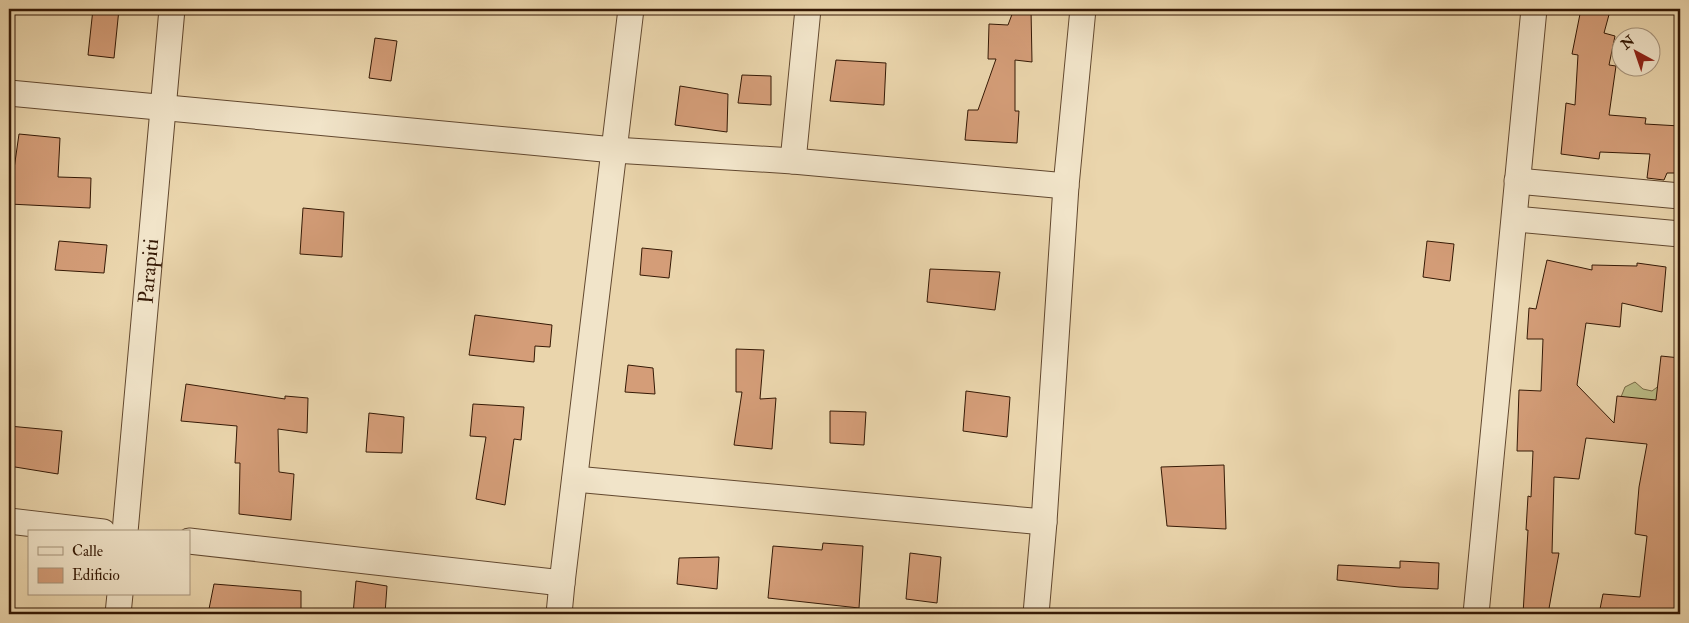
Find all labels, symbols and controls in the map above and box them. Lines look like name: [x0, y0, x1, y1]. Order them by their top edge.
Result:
north arrow: [1612, 28, 1662, 78]
text: N: [1617, 32, 1639, 54]
street label: Parapiti: [133, 237, 165, 305]
legend: [28, 530, 190, 596]
text: Calle: [72, 542, 103, 561]
text: Edificio: [72, 566, 120, 585]

